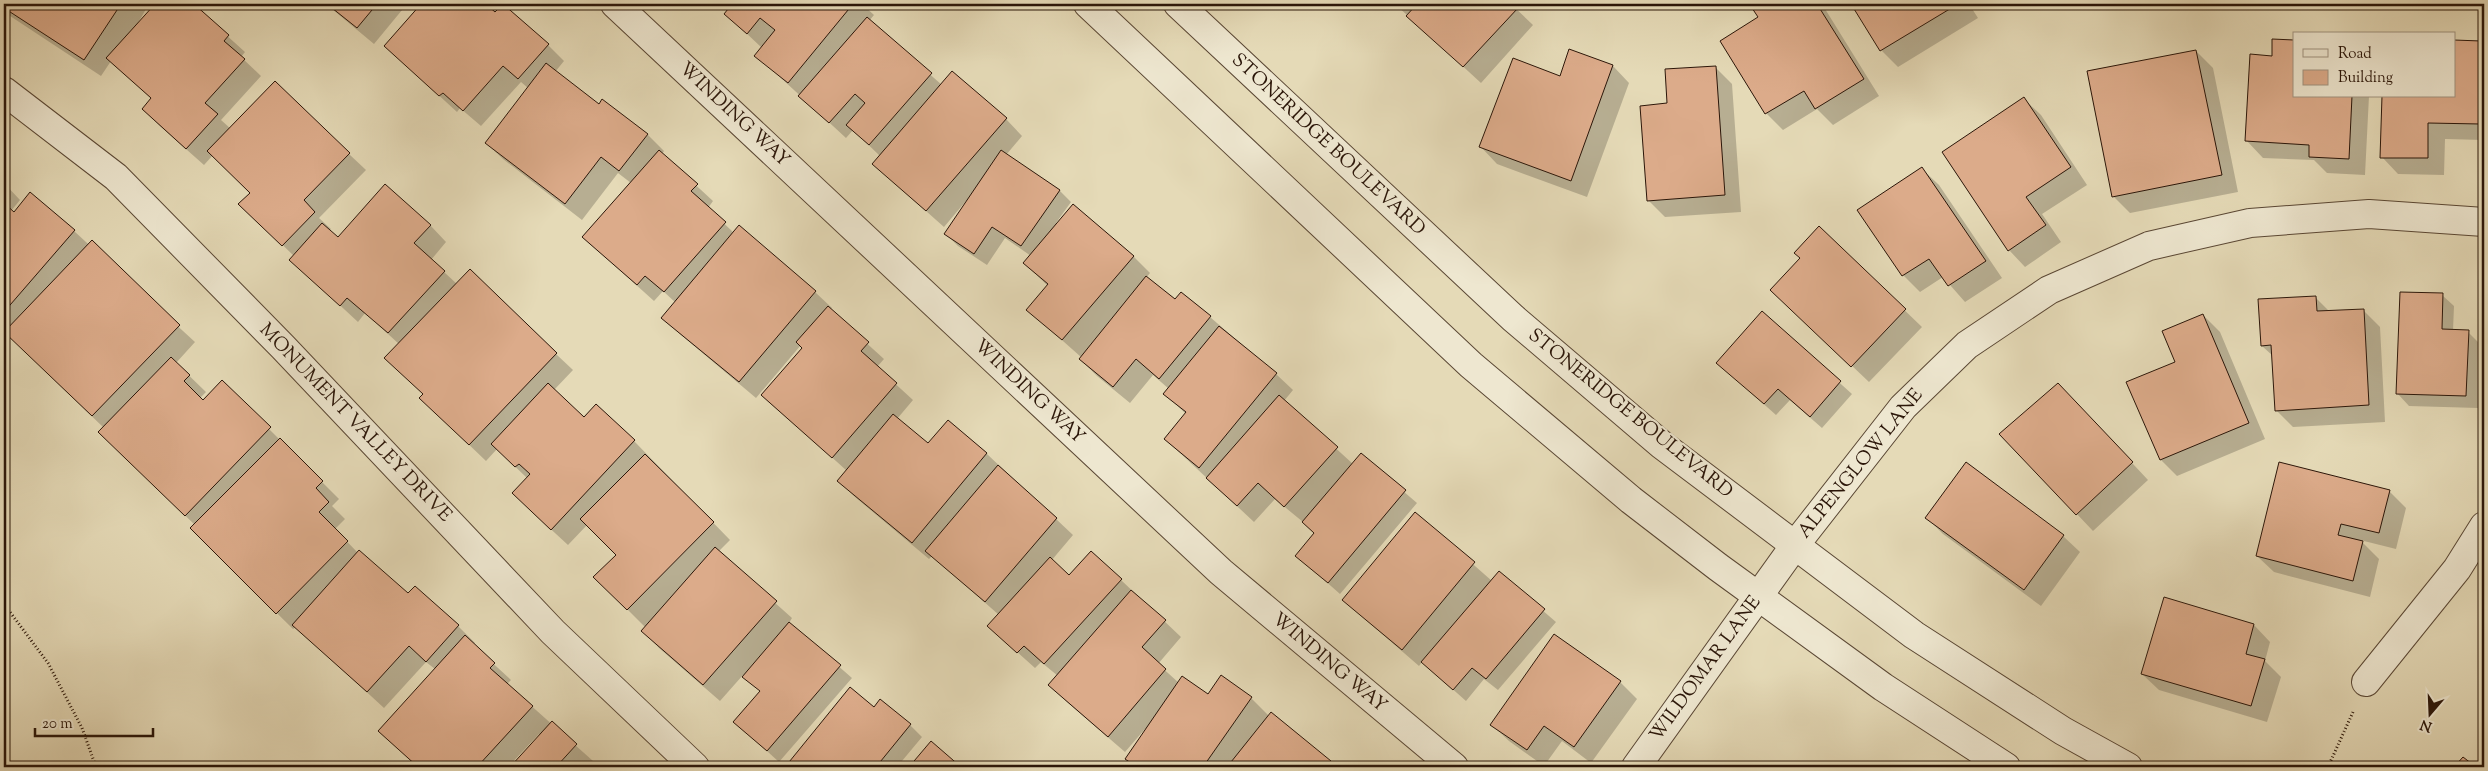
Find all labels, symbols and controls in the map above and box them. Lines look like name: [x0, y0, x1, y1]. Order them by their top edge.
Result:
legend: [2293, 32, 2456, 98]
text: Road: [2338, 44, 2372, 65]
street label: STONERIDGE BOULEVARD: [1225, 48, 1431, 242]
street label: WINDING WAY: [672, 56, 796, 174]
text: Building: [2338, 68, 2393, 89]
street label: MONUMENT VALLEY DRIVE: [253, 318, 458, 529]
street label: STONERIDGE BOULEVARD: [1522, 323, 1738, 505]
street label: WINDING WAY: [967, 333, 1091, 451]
street label: ALPENGLOW LANE: [1792, 383, 1930, 545]
street label: WILDOMAR LANE: [1644, 590, 1768, 747]
street label: WINDING WAY: [1266, 607, 1393, 720]
north arrow: [2406, 688, 2456, 738]
scale bar: [35, 706, 152, 738]
text: N: [2418, 713, 2435, 736]
text: 20 m: [42, 714, 73, 735]

